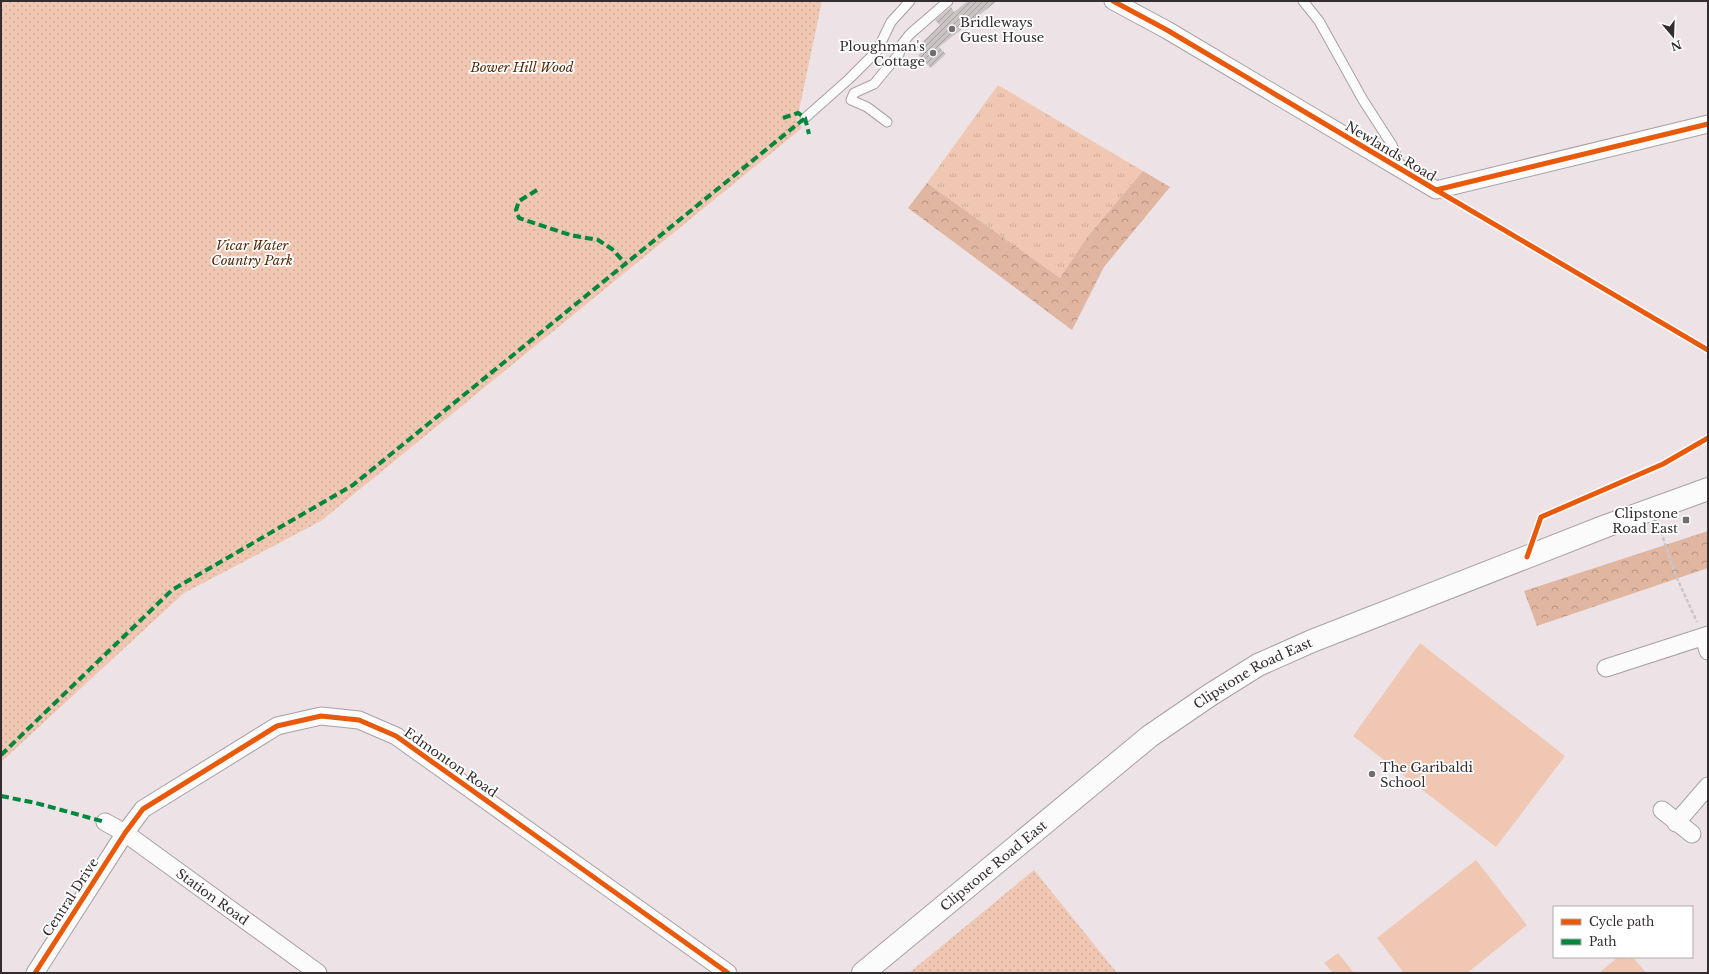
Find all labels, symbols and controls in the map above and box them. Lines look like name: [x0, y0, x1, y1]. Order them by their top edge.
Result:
place label: Bridleways Guest House: [960, 14, 1044, 46]
north arrow: [1653, 16, 1693, 56]
marker: Bridleways Guest House: [947, 24, 957, 34]
text: N: [1668, 37, 1683, 54]
place label: Ploughman's Cottage: [840, 38, 925, 70]
marker: Ploughman's Cottage: [928, 48, 938, 58]
park label: Bower Hill Wood: [469, 59, 574, 76]
street label: Newlands Road: [1342, 118, 1439, 185]
park label: Vicar Water Country Park: [211, 237, 293, 269]
place label: Clipstone Road East: [1612, 505, 1678, 537]
marker: Clipstone Road East: [1681, 515, 1691, 525]
street label: Clipstone Road East: [1190, 634, 1315, 713]
street label: Edmonton Road: [401, 724, 501, 801]
place label: The Garibaldi School: [1380, 759, 1473, 791]
marker: The Garibaldi School: [1367, 769, 1377, 779]
street label: Clipstone Road East: [937, 817, 1050, 915]
street label: Central Drive: [39, 855, 102, 940]
street label: Station Road: [173, 865, 252, 929]
legend: [1553, 906, 1693, 958]
text: Cycle path: [1589, 914, 1654, 929]
text: Path: [1589, 934, 1617, 949]

